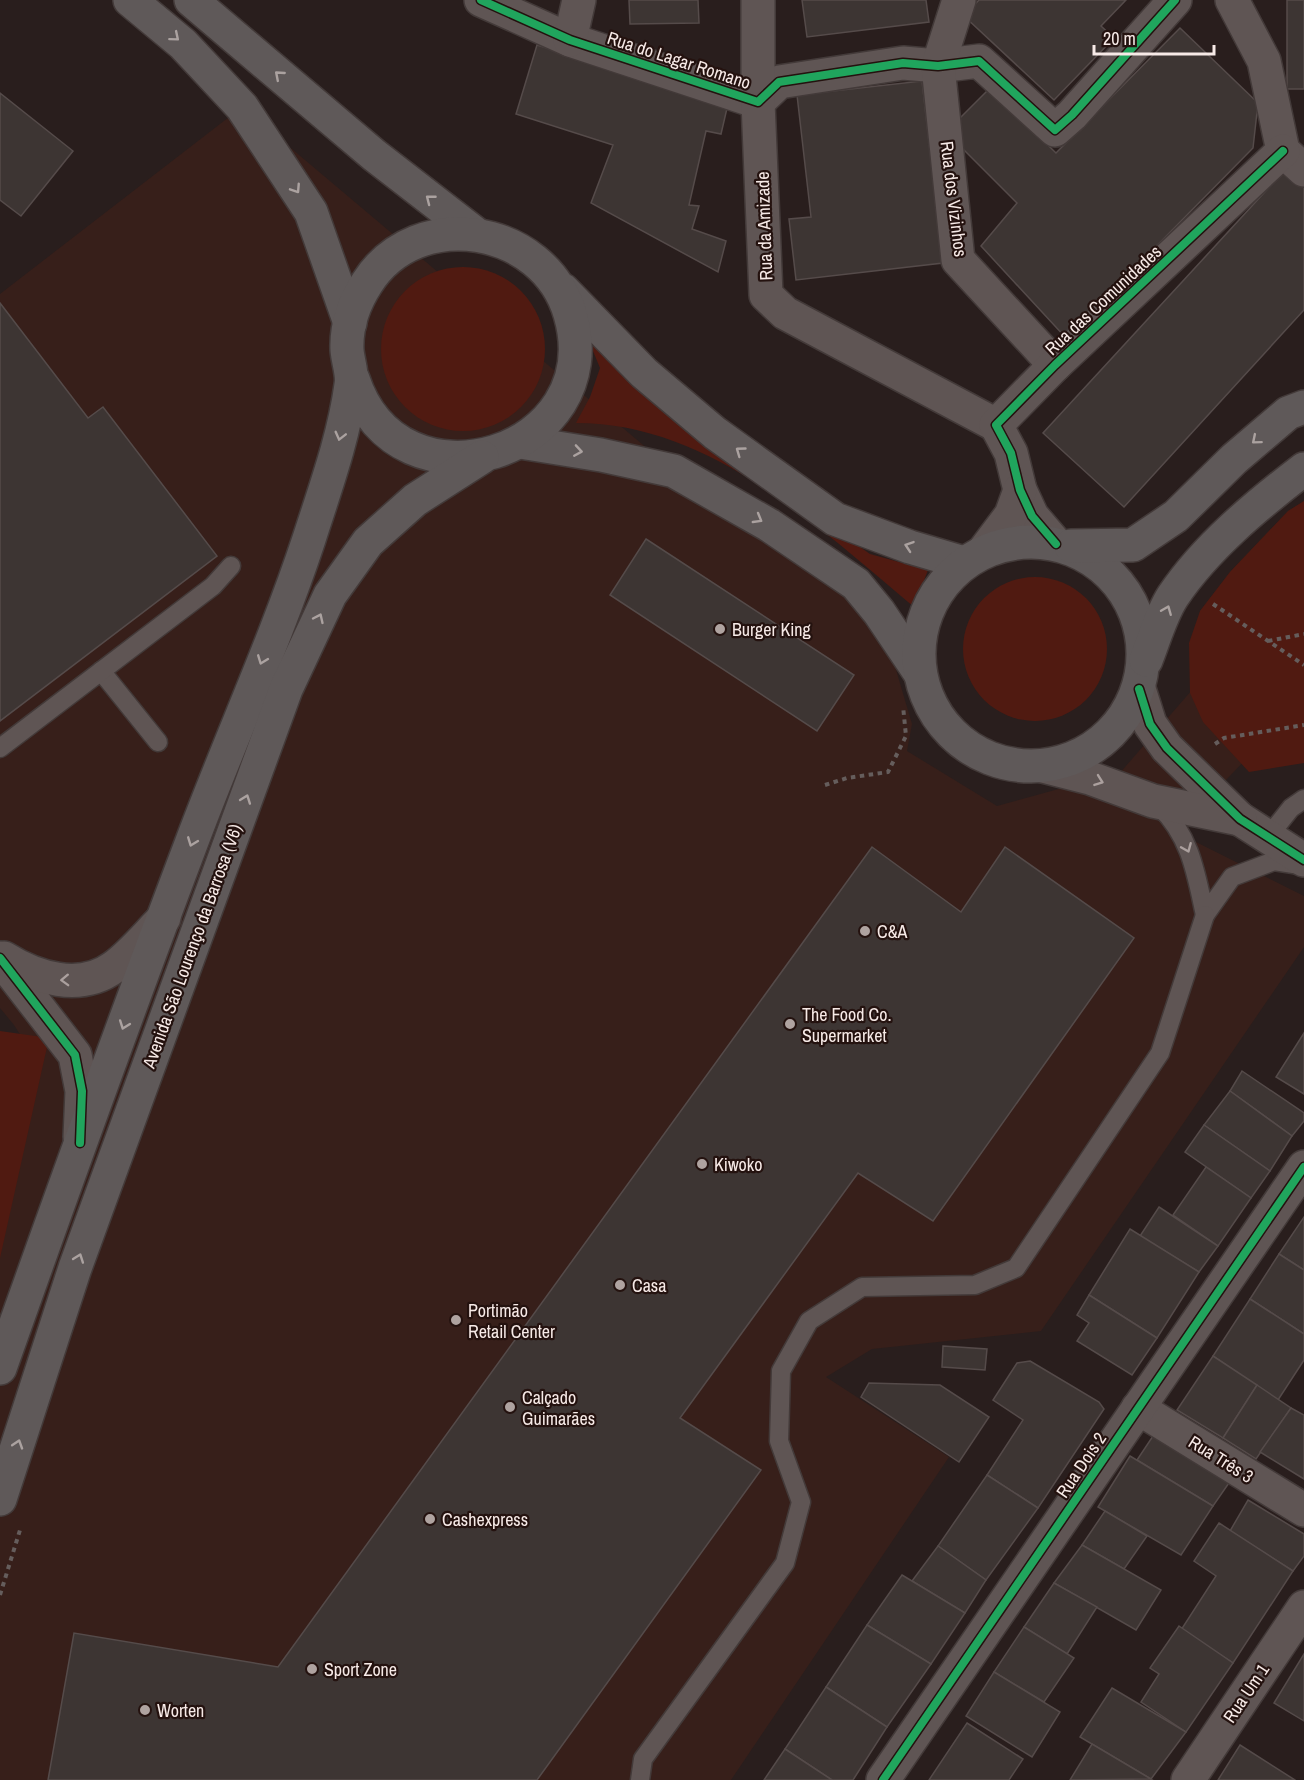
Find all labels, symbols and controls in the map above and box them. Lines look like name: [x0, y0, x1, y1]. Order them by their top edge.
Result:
scale bar: [1094, 18, 1214, 56]
street label: Rua do Lagar Romano: [604, 25, 754, 95]
text: 20 m: [1103, 26, 1136, 51]
one-way arrow: [168, 30, 179, 41]
one-way arrow: [275, 71, 286, 82]
street label: Rua dos Vizinhos: [935, 140, 973, 258]
street label: Rua da Amizade: [750, 171, 778, 281]
one-way arrow: [289, 182, 300, 193]
one-way arrow: [426, 195, 437, 206]
street label: Rua das Comunidades: [1039, 239, 1167, 361]
one-way arrow: [335, 431, 348, 441]
one-way arrow: [1252, 433, 1263, 444]
one-way arrow: [573, 445, 583, 457]
one-way arrow: [736, 447, 747, 458]
one-way arrow: [752, 512, 762, 523]
one-way arrow: [904, 541, 914, 553]
one-way arrow: [1160, 605, 1172, 616]
one-way arrow: [312, 614, 324, 625]
place label: Burger King: [732, 617, 812, 642]
marker: Burger King: [713, 622, 727, 636]
one-way arrow: [257, 654, 269, 665]
one-way arrow: [1094, 774, 1104, 787]
one-way arrow: [239, 794, 251, 805]
street label: Avenida São Lourenço da Barrosa (V6): [136, 820, 248, 1073]
one-way arrow: [187, 836, 199, 847]
one-way arrow: [1180, 841, 1192, 852]
place label: C&A: [877, 919, 908, 944]
marker: C&A: [858, 924, 872, 938]
one-way arrow: [60, 973, 69, 986]
place label: The Food Co. Supermarket: [802, 1002, 892, 1048]
marker: The Food Co. Supermarket: [783, 1017, 797, 1031]
one-way arrow: [119, 1019, 132, 1030]
place label: Kiwoko: [714, 1152, 762, 1177]
marker: Kiwoko: [695, 1157, 709, 1171]
one-way arrow: [71, 1253, 84, 1264]
place label: Casa: [632, 1273, 666, 1298]
marker: Casa: [613, 1278, 627, 1292]
place label: Portimão Retail Center: [468, 1298, 555, 1344]
marker: Portimão Retail Center: [449, 1313, 463, 1327]
place label: Calçado Guimarães: [522, 1385, 595, 1431]
marker: Calçado Guimarães: [503, 1400, 517, 1414]
street label: Rua Dois 2: [1050, 1427, 1112, 1503]
street label: Rua Três 3: [1184, 1429, 1258, 1489]
one-way arrow: [11, 1439, 23, 1450]
place label: Cashexpress: [442, 1507, 528, 1532]
marker: Cashexpress: [423, 1512, 437, 1526]
place label: Sport Zone: [324, 1657, 397, 1682]
street label: Rua Um 1: [1217, 1658, 1275, 1728]
marker: Sport Zone: [305, 1662, 319, 1676]
place label: Worten: [157, 1698, 204, 1723]
marker: Worten: [138, 1703, 152, 1717]

